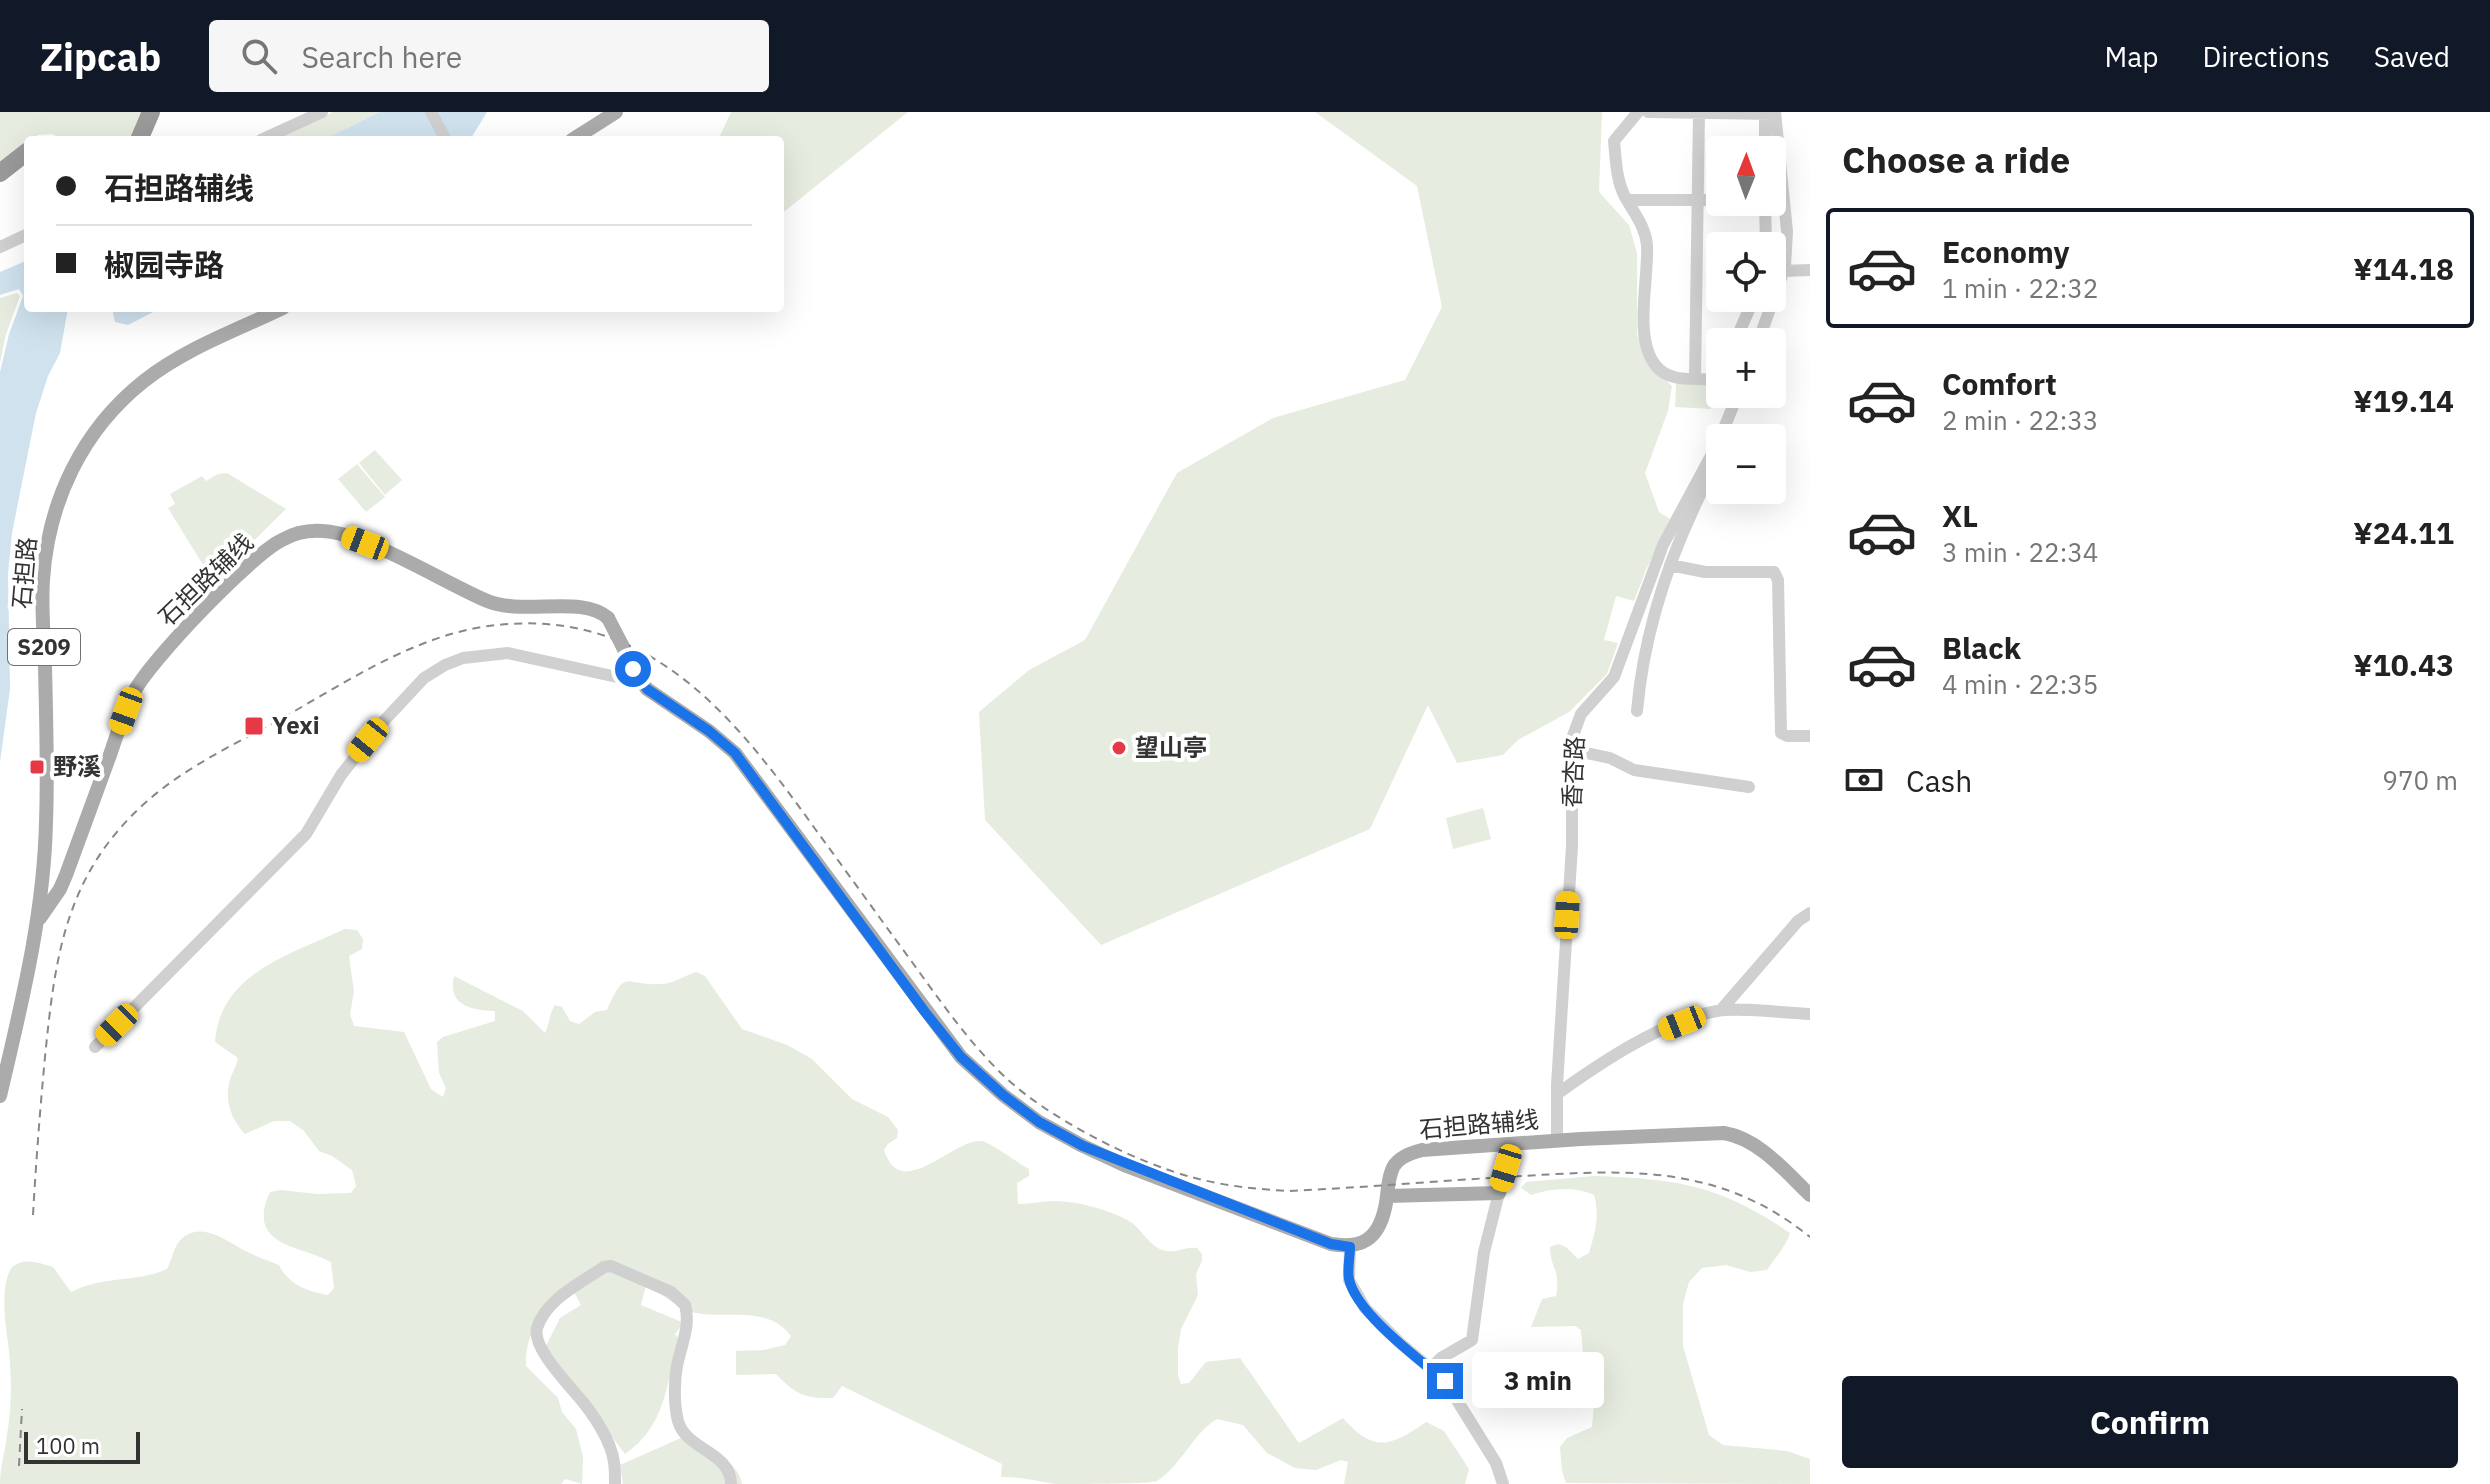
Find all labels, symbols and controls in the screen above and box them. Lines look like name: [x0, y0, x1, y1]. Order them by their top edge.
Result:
search box: [209, 20, 769, 92]
text: Zipcab: [40, 32, 161, 81]
icon: search: [237, 34, 281, 78]
text: Search here: [301, 37, 462, 76]
text: Map: [2104, 38, 2158, 75]
text: Directions: [2202, 38, 2330, 75]
text: Saved: [2374, 38, 2450, 75]
north arrow: [1706, 136, 1786, 216]
map controls: [1706, 136, 1786, 504]
text: Choose a ride: [1842, 136, 2070, 183]
text: 石担路辅线: [104, 168, 254, 207]
button: locate: [1706, 232, 1786, 312]
icon: car: [1846, 232, 1918, 304]
text: Economy: [1942, 232, 2070, 271]
text: 椒园寺路: [104, 245, 224, 284]
text: ¥14.18: [2353, 249, 2454, 288]
text: 1 min · 22:32: [1942, 271, 2098, 305]
button: +: [1706, 328, 1786, 408]
icon: car: [1846, 364, 1918, 436]
text: Comfort: [1942, 364, 2057, 403]
text: ¥19.14: [2353, 381, 2454, 420]
text: 2 min · 22:33: [1942, 403, 2098, 437]
button: −: [1706, 424, 1786, 504]
icon: car: [1846, 496, 1918, 568]
text: XL: [1942, 496, 1978, 535]
text: ¥24.11: [2353, 513, 2454, 552]
car: [338, 523, 392, 563]
street label: 石担路辅线: [151, 526, 260, 632]
text: 3 min · 22:34: [1942, 535, 2098, 569]
street label: 石担路: [5, 536, 43, 610]
icon: car: [1846, 628, 1918, 700]
text: Black: [1942, 628, 2021, 667]
road number: S209: [8, 629, 80, 665]
text: ¥10.43: [2353, 645, 2454, 684]
route start: [615, 651, 651, 687]
text: 4 min · 22:35: [1942, 667, 2098, 701]
car: [107, 684, 145, 738]
place label: Yexi: [272, 709, 320, 741]
car: [344, 714, 392, 766]
marker: Yexi: [243, 715, 265, 737]
place label: 望山亭: [1135, 731, 1207, 763]
street label: 香杏路: [1555, 735, 1591, 809]
marker: 望山亭: [1110, 739, 1128, 757]
place label: 野溪: [53, 750, 101, 782]
marker: 野溪: [28, 758, 46, 776]
icon: cash: [1842, 758, 1886, 802]
text: Cash: [1906, 761, 1972, 800]
text: 970 m: [2382, 763, 2458, 797]
car: [1554, 890, 1580, 940]
car: [92, 1000, 142, 1050]
car: [1655, 1003, 1709, 1043]
street label: 石担路辅线: [1418, 1103, 1540, 1145]
car: [1488, 1142, 1524, 1194]
callout: 3 min: [1473, 1353, 1605, 1409]
route end: [1427, 1363, 1463, 1399]
text: 3 min: [1504, 1363, 1572, 1397]
button: Confirm: [1842, 1376, 2458, 1468]
scale bar: [24, 1428, 140, 1464]
text: 100 m: [36, 1431, 100, 1460]

